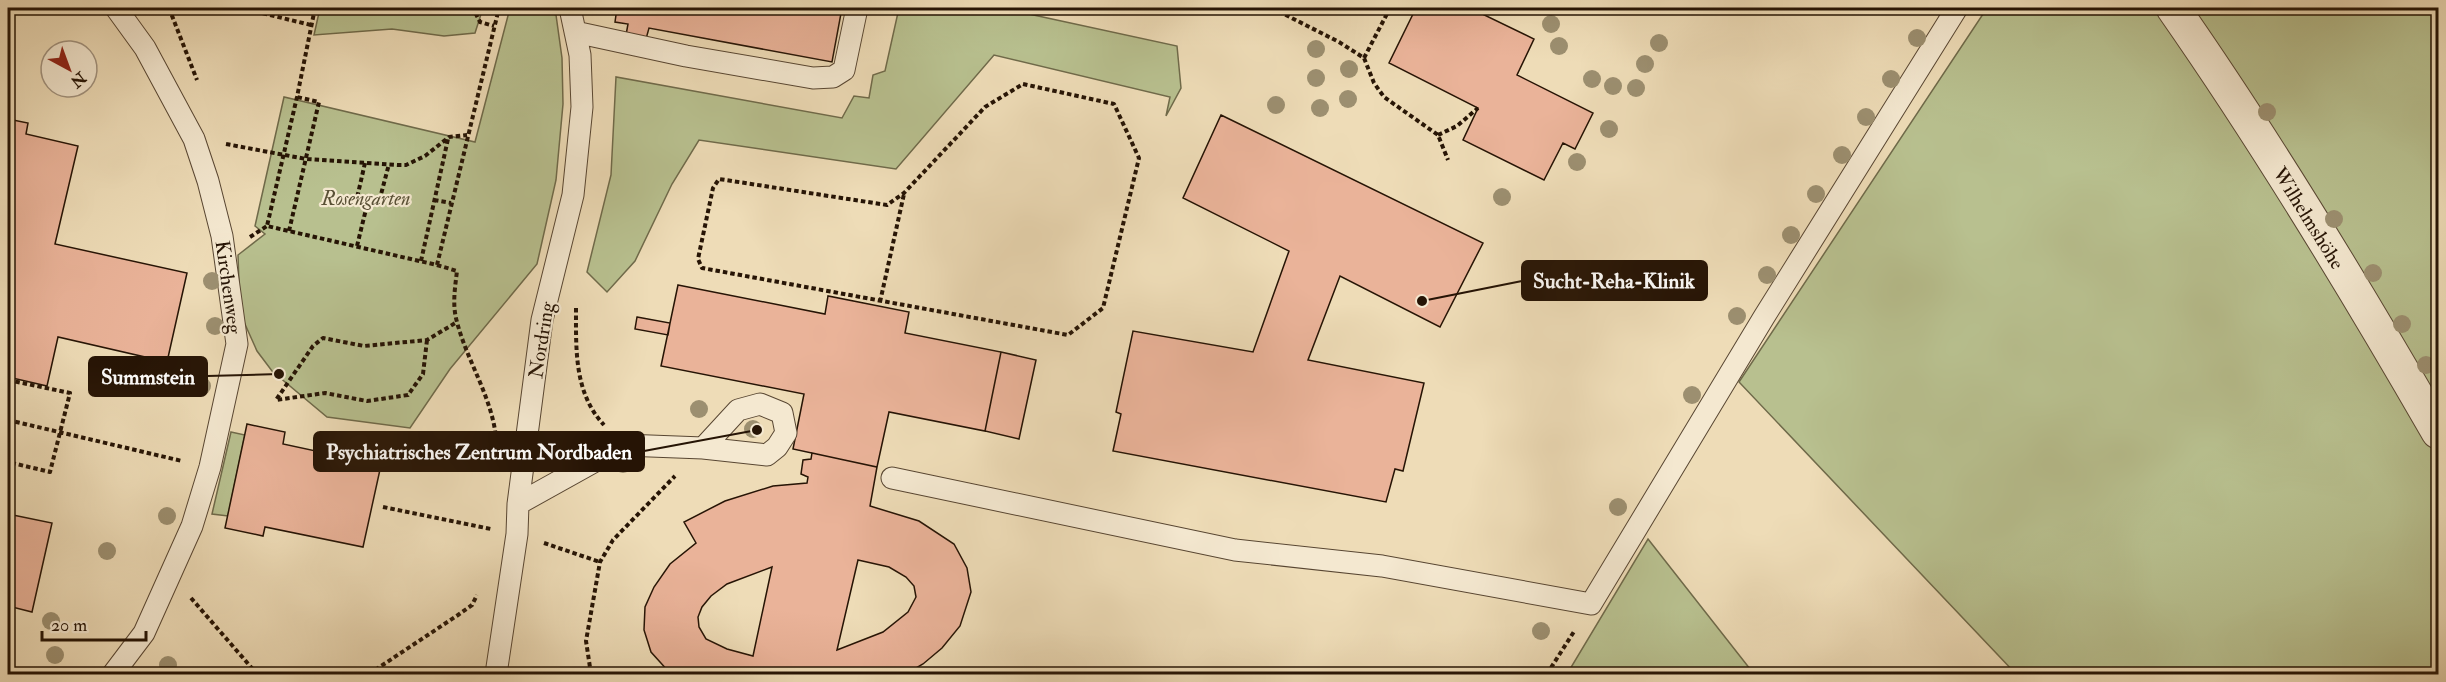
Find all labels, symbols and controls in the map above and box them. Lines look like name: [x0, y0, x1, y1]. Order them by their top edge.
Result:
north arrow: [39, 39, 99, 99]
text: N: [66, 67, 91, 92]
street label: Wilhelmshöhe: [2267, 162, 2350, 274]
park label: Rosengarten: [321, 186, 410, 211]
street label: Kirchenweg: [210, 239, 248, 337]
callout: Sucht-Reha-Klinik: [1522, 261, 1707, 300]
text: Sucht-Reha-Klinik: [1533, 268, 1696, 295]
street label: Nordring: [523, 299, 560, 380]
callout: Summstein: [89, 357, 207, 396]
text: Summstein: [101, 364, 195, 391]
callout: Psychiatrisches Zentrum Nordbaden: [314, 432, 644, 471]
text: Psychiatrisches Zentrum Nordbaden: [326, 439, 632, 466]
scale bar: [42, 604, 146, 642]
text: 20 m: [51, 614, 87, 637]

